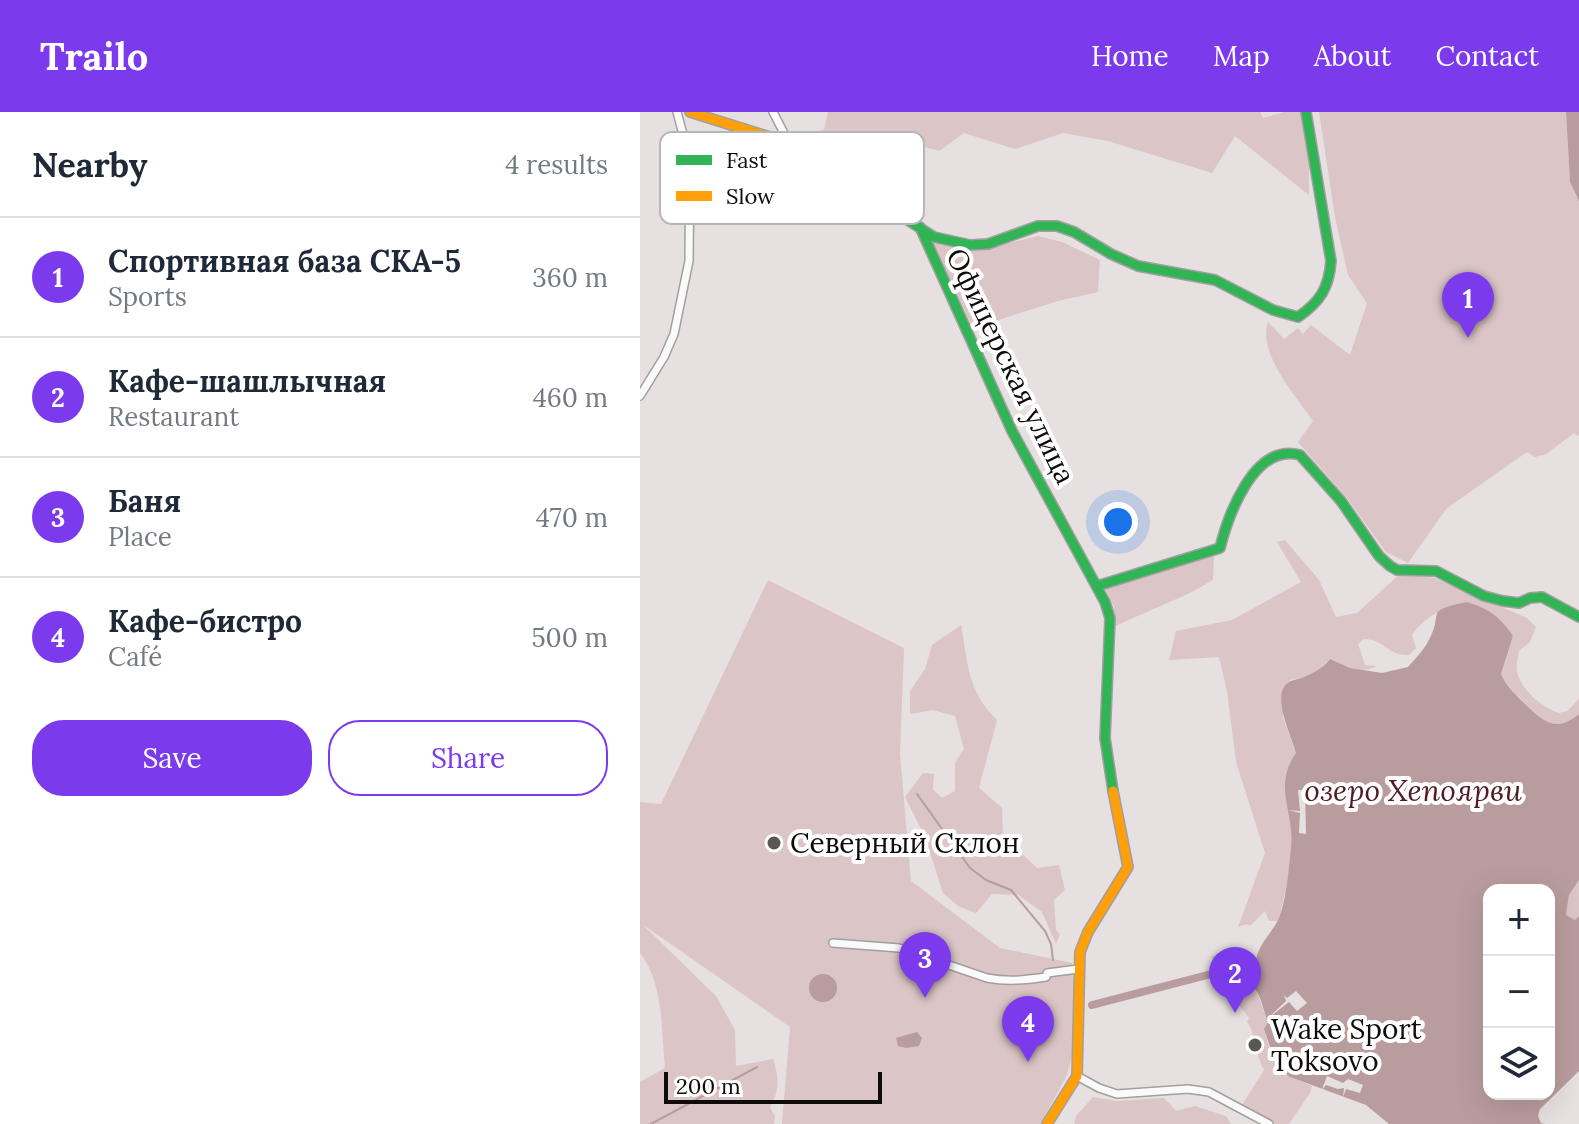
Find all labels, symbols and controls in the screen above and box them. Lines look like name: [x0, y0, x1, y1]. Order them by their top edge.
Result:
text: Trailo: [40, 32, 148, 80]
text: Home: [1091, 38, 1169, 74]
text: Map: [1213, 38, 1270, 74]
text: About: [1314, 38, 1391, 74]
text: Contact: [1435, 38, 1539, 74]
legend: [660, 132, 924, 224]
text: Nearby: [32, 143, 148, 186]
text: Fast: [726, 146, 768, 174]
text: 4 results: [505, 148, 608, 181]
text: Slow: [726, 182, 775, 210]
text: Спортивная база СКА-5: [108, 242, 461, 280]
street label: Офицерская улица: [938, 242, 1084, 490]
text: 1: [53, 261, 63, 294]
text: 360 m: [532, 261, 608, 294]
pin: 1: [1442, 272, 1494, 338]
text: Sports: [108, 280, 187, 313]
text: Кафе-шашлычная: [108, 362, 386, 400]
text: 2: [51, 381, 65, 414]
text: 460 m: [533, 381, 608, 414]
text: Restaurant: [108, 400, 239, 433]
text: Баня: [108, 482, 181, 520]
text: 3: [51, 501, 65, 534]
text: 470 m: [536, 501, 608, 534]
your location: [1098, 502, 1138, 542]
text: Place: [108, 520, 172, 553]
text: Кафе-бистро: [108, 602, 302, 640]
text: 4: [51, 621, 65, 654]
text: 500 m: [531, 621, 608, 654]
text: Café: [108, 640, 162, 673]
button: Save: [32, 720, 312, 796]
button: Share: [328, 720, 608, 796]
water label: озеро Хепоярви: [1304, 771, 1522, 809]
place label: Северный Склон: [790, 825, 1019, 861]
marker: Северный Склон: [765, 834, 783, 852]
map controls: [1483, 884, 1555, 1100]
button: +: [1483, 884, 1555, 956]
pin: 3: [899, 932, 951, 998]
pin: 2: [1209, 947, 1261, 1013]
button: −: [1483, 956, 1555, 1028]
pin: 4: [1002, 996, 1054, 1062]
place label: Wake Sport Toksovo: [1271, 1011, 1422, 1079]
button: layers: [1483, 1028, 1555, 1100]
marker: Wake Sport Toksovo: [1246, 1036, 1264, 1054]
scale bar: [664, 1068, 882, 1104]
text: 200 m: [676, 1072, 741, 1100]

